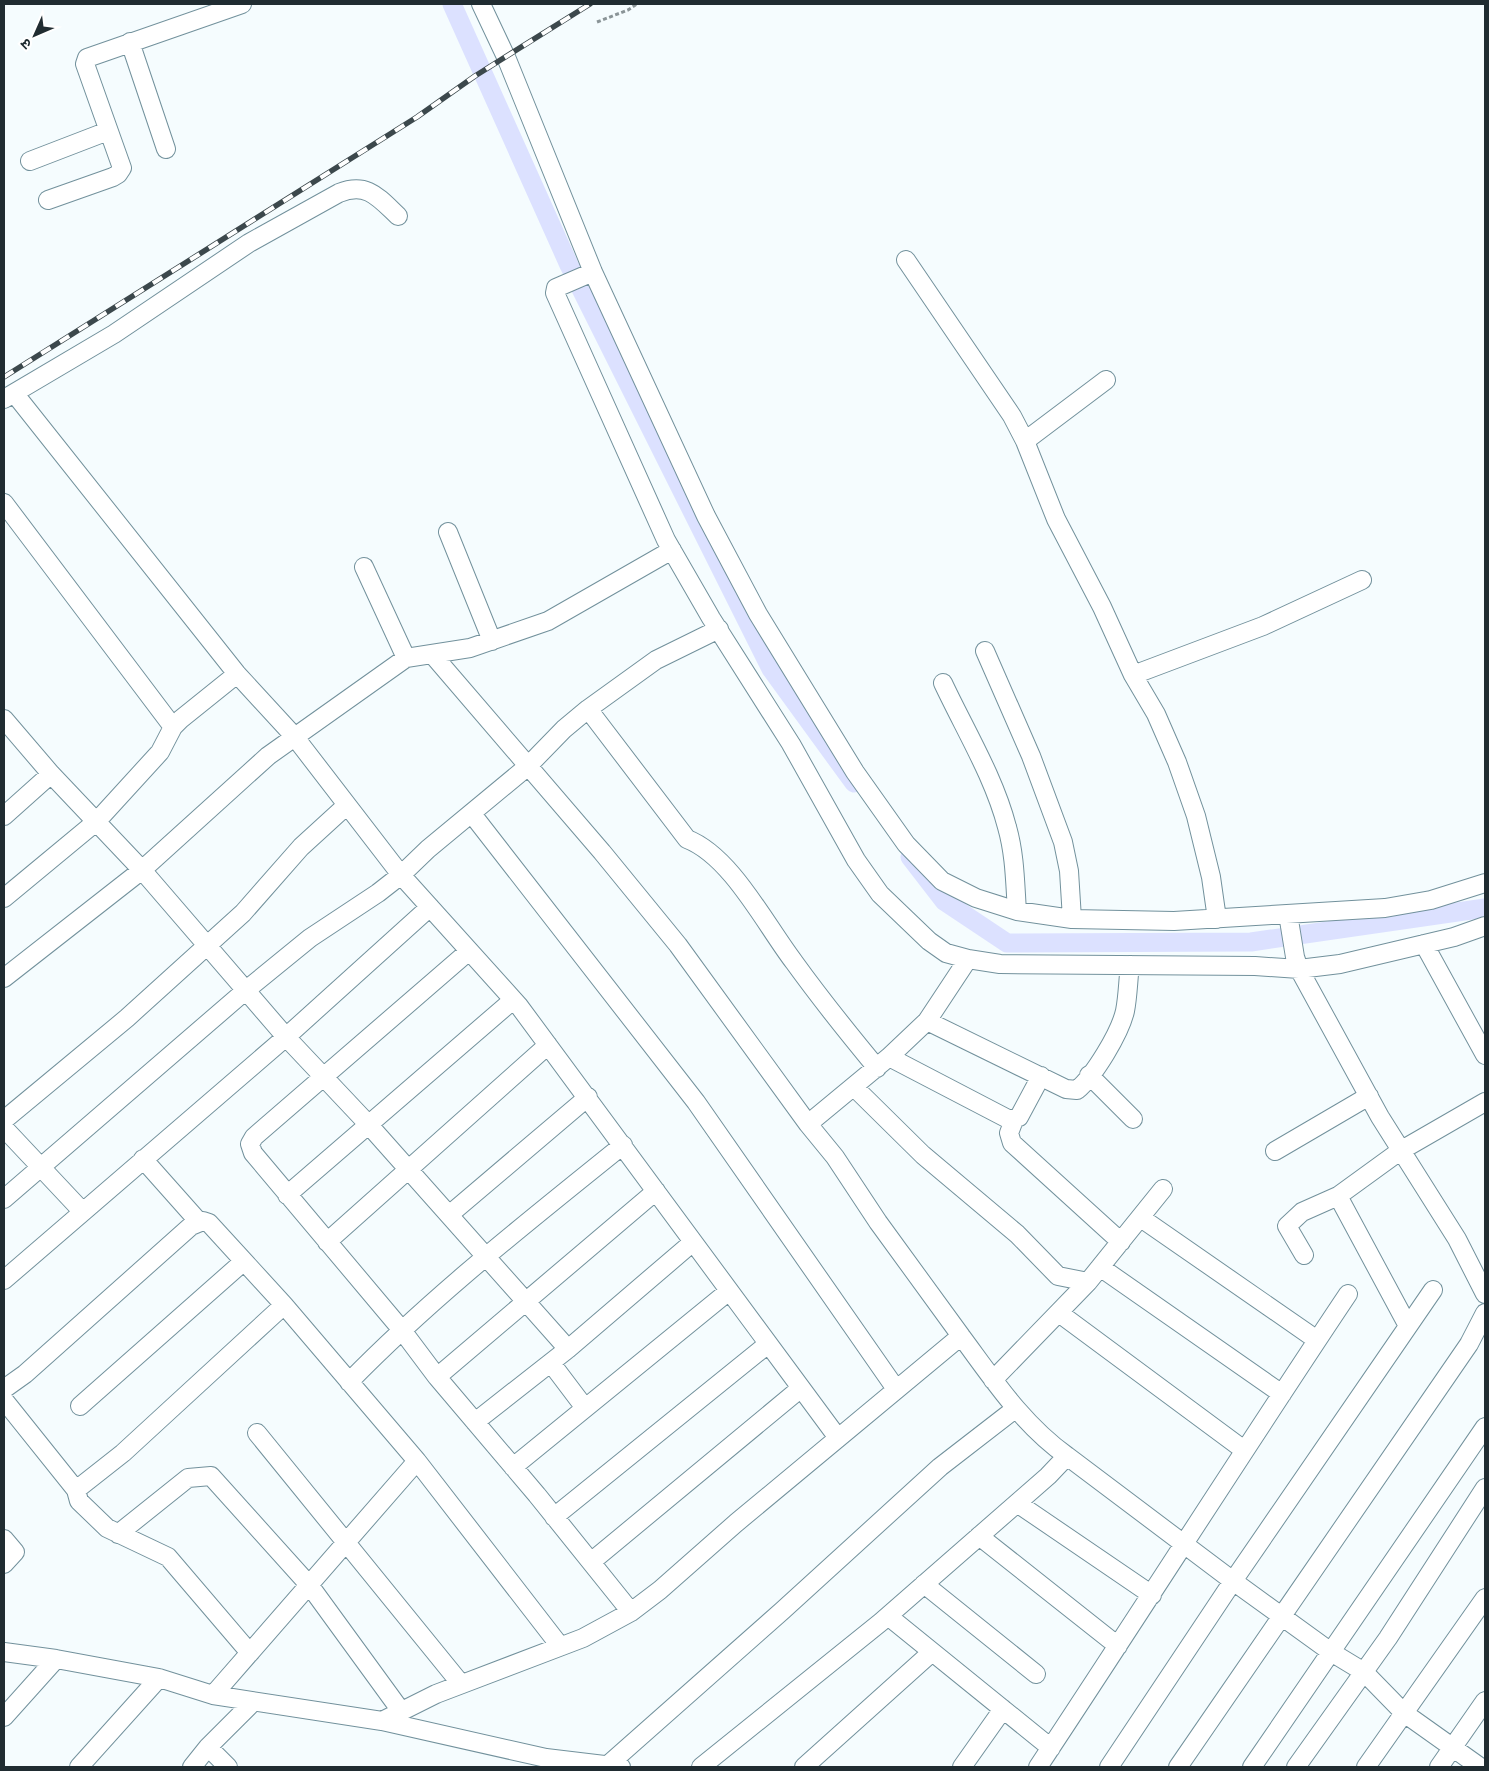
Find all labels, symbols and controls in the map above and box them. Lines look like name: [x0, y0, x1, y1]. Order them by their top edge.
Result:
north arrow: [10, 10, 60, 60]
text: उ: [15, 34, 35, 54]

